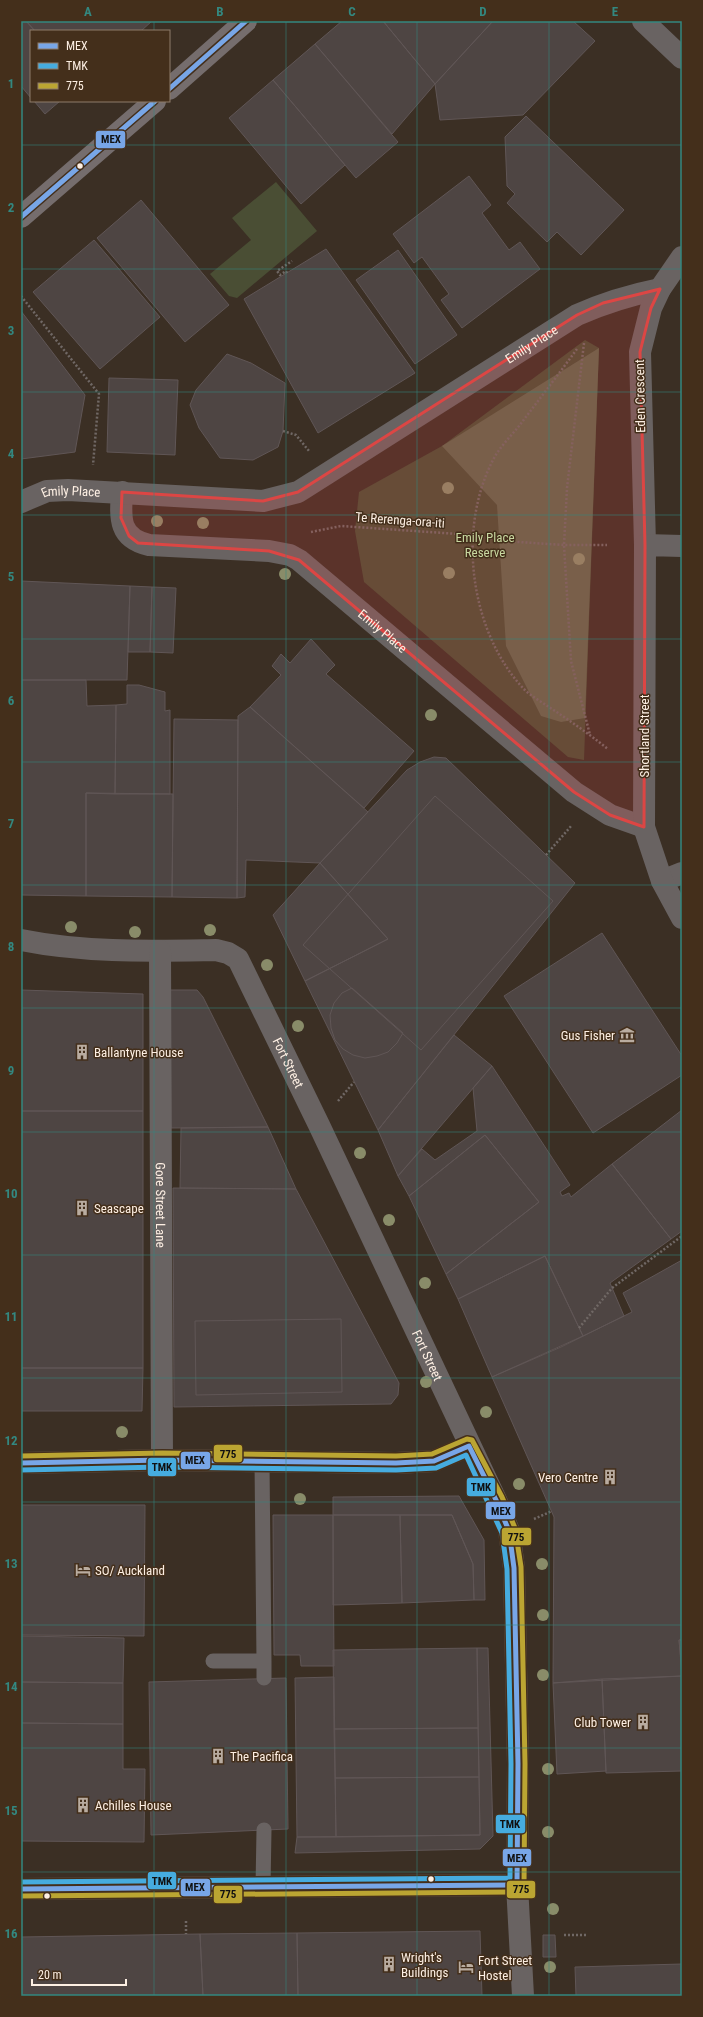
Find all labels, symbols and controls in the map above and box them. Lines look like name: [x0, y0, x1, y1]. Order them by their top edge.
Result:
text: A: [84, 4, 92, 19]
text: B: [216, 4, 224, 19]
text: C: [348, 4, 356, 19]
text: D: [479, 4, 487, 19]
text: E: [612, 4, 619, 19]
legend: [30, 30, 170, 102]
text: MEX: [66, 39, 88, 53]
text: TMK: [66, 59, 88, 73]
text: 1: [8, 76, 14, 91]
text: 775: [66, 79, 84, 93]
line badge: MEX: [95, 130, 126, 149]
text: MEX: [101, 133, 121, 146]
unlabelled marker: [75, 161, 85, 171]
text: 2: [8, 200, 15, 215]
street label: Emily Place: [502, 322, 560, 366]
text: 3: [8, 323, 14, 338]
street label: Eden Crescent: [632, 359, 648, 433]
text: 4: [8, 446, 15, 461]
street label: Emily Place: [39, 482, 101, 500]
street label: Te Rerenga-ora-iti: [355, 509, 445, 531]
park label: Emily Place Reserve: [455, 530, 515, 560]
text: 5: [8, 569, 15, 584]
street label: Emily Place: [355, 606, 410, 656]
text: 6: [8, 693, 15, 708]
street label: Shortland Street: [637, 694, 652, 778]
text: 7: [8, 816, 15, 831]
text: 8: [8, 939, 14, 954]
museum icon: Gus Fisher: [618, 1026, 636, 1044]
place label: Gus Fisher: [561, 1028, 615, 1043]
street label: Fort Street: [270, 1035, 307, 1090]
building icon: Ballantyne House: [73, 1043, 91, 1061]
place label: Ballantyne House: [94, 1045, 183, 1060]
text: 9: [8, 1063, 14, 1078]
street label: Gore Street Lane: [153, 1162, 169, 1248]
text: 10: [4, 1186, 18, 1201]
building icon: Seascape: [73, 1199, 91, 1217]
place label: Seascape: [94, 1201, 144, 1216]
text: 11: [4, 1309, 18, 1324]
street label: Fort Street: [409, 1328, 446, 1383]
text: 12: [4, 1433, 18, 1448]
line badge: 775: [213, 1444, 243, 1463]
text: 775: [220, 1448, 237, 1461]
line badge: MEX: [180, 1451, 211, 1470]
text: MEX: [185, 1454, 205, 1467]
line badge: TMK: [147, 1457, 177, 1477]
text: TMK: [152, 1461, 173, 1474]
building icon: Vero Centre: [601, 1468, 619, 1486]
place label: Vero Centre: [538, 1470, 598, 1485]
line badge: TMK: [466, 1477, 496, 1497]
text: TMK: [471, 1481, 492, 1494]
line badge: MEX: [485, 1501, 516, 1520]
text: MEX: [491, 1505, 511, 1518]
line badge: 775: [501, 1527, 532, 1546]
text: 775: [508, 1531, 525, 1544]
text: 13: [4, 1556, 18, 1571]
hotel icon: SO/ Auckland: [74, 1561, 92, 1579]
place label: SO/ Auckland: [95, 1563, 165, 1578]
text: 14: [4, 1679, 18, 1694]
building icon: Club Tower: [634, 1713, 652, 1731]
place label: Club Tower: [574, 1715, 631, 1730]
building icon: The Pacifica: [209, 1747, 227, 1765]
place label: The Pacifica: [230, 1749, 293, 1764]
building icon: Achilles House: [74, 1796, 92, 1814]
place label: Achilles House: [95, 1798, 172, 1813]
text: 15: [4, 1803, 18, 1818]
line badge: TMK: [495, 1814, 526, 1834]
text: TMK: [500, 1818, 521, 1831]
line badge: MEX: [502, 1848, 532, 1867]
text: MEX: [507, 1852, 527, 1865]
line badge: TMK: [147, 1871, 177, 1890]
unlabelled marker: [426, 1874, 436, 1884]
text: TMK: [152, 1875, 173, 1888]
line badge: MEX: [180, 1878, 211, 1897]
line badge: 775: [506, 1880, 536, 1899]
text: MEX: [185, 1881, 205, 1894]
text: 775: [513, 1883, 530, 1896]
line badge: 775: [213, 1885, 243, 1904]
text: 775: [220, 1888, 237, 1901]
unlabelled marker: [42, 1891, 52, 1901]
text: 16: [4, 1926, 18, 1941]
place label: Wright's Buildings: [401, 1950, 448, 1980]
place label: Fort Street Hostel: [478, 1953, 532, 1983]
building icon: Wright's Buildings: [380, 1955, 398, 1973]
hotel icon: Fort Street Hostel: [457, 1958, 475, 1976]
scale bar: [32, 1961, 126, 1987]
text: 20 m: [38, 1968, 62, 1982]

